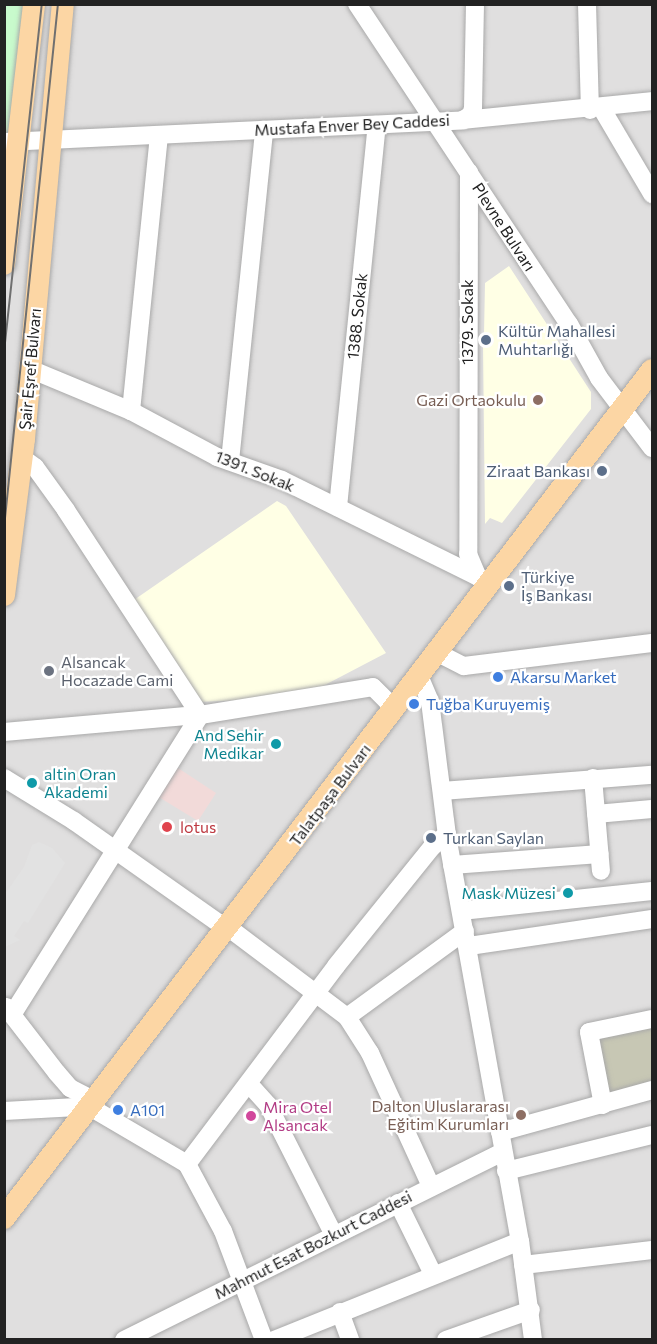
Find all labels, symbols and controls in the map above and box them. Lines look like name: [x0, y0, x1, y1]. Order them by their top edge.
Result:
street label: Mustafa Enver Bey Caddesi: [254, 110, 450, 140]
street label: Plevne Bulvarı: [468, 179, 540, 275]
street label: 1388. Sokak: [343, 272, 371, 360]
street label: 1379. Sokak: [457, 279, 477, 365]
street label: Şair Eşref Bulvarı: [15, 307, 45, 431]
place label: Kültür Mahallesi Muhtarlığı: [498, 321, 616, 359]
marker: Kültür Mahallesi Muhtarlığı: [479, 333, 493, 347]
place label: Gazi Ortaokulu: [416, 390, 526, 410]
marker: Gazi Ortaokulu: [531, 393, 545, 407]
street label: 1391. Sokak: [212, 446, 298, 496]
place label: Ziraat Bankası: [486, 461, 590, 481]
marker: Ziraat Bankası: [595, 464, 609, 478]
place label: Türkiye İş Bankası: [521, 567, 592, 605]
marker: Türkiye İş Bankası: [502, 579, 516, 593]
place label: Alsancak Hocazade Cami: [61, 652, 173, 690]
marker: Alsancak Hocazade Cami: [42, 664, 56, 678]
place label: Akarsu Market: [510, 667, 617, 687]
marker: Akarsu Market: [491, 670, 505, 684]
place label: Tuğba Kuruyemiş: [426, 694, 550, 714]
marker: Tuğba Kuruyemiş: [407, 697, 421, 711]
place label: And Sehir Medikar: [194, 725, 264, 763]
marker: And Sehir Medikar: [269, 737, 283, 751]
street label: Talatpaşa Bulvarı: [285, 740, 375, 850]
place label: altin Oran Akademi: [44, 764, 116, 802]
marker: altin Oran Akademi: [25, 776, 39, 790]
place label: lotus: [180, 817, 216, 837]
marker: lotus: [158, 818, 176, 836]
place label: Turkan Saylan: [443, 828, 544, 848]
marker: Turkan Saylan: [424, 831, 438, 845]
place label: Mask Müzesi: [461, 883, 556, 903]
marker: Mask Müzesi: [561, 886, 575, 900]
place label: Dalton Uluslararası Eğitim Kurumları: [372, 1096, 509, 1134]
place label: Mira Otel Alsancak: [263, 1097, 332, 1135]
place label: A101: [130, 1100, 165, 1120]
marker: A101: [111, 1103, 125, 1117]
marker: Dalton Uluslararası Eğitim Kurumları: [514, 1108, 528, 1122]
marker: Mira Otel Alsancak: [244, 1109, 258, 1123]
street label: Mahmut Esat Bozkurt Caddesi: [211, 1187, 415, 1303]

